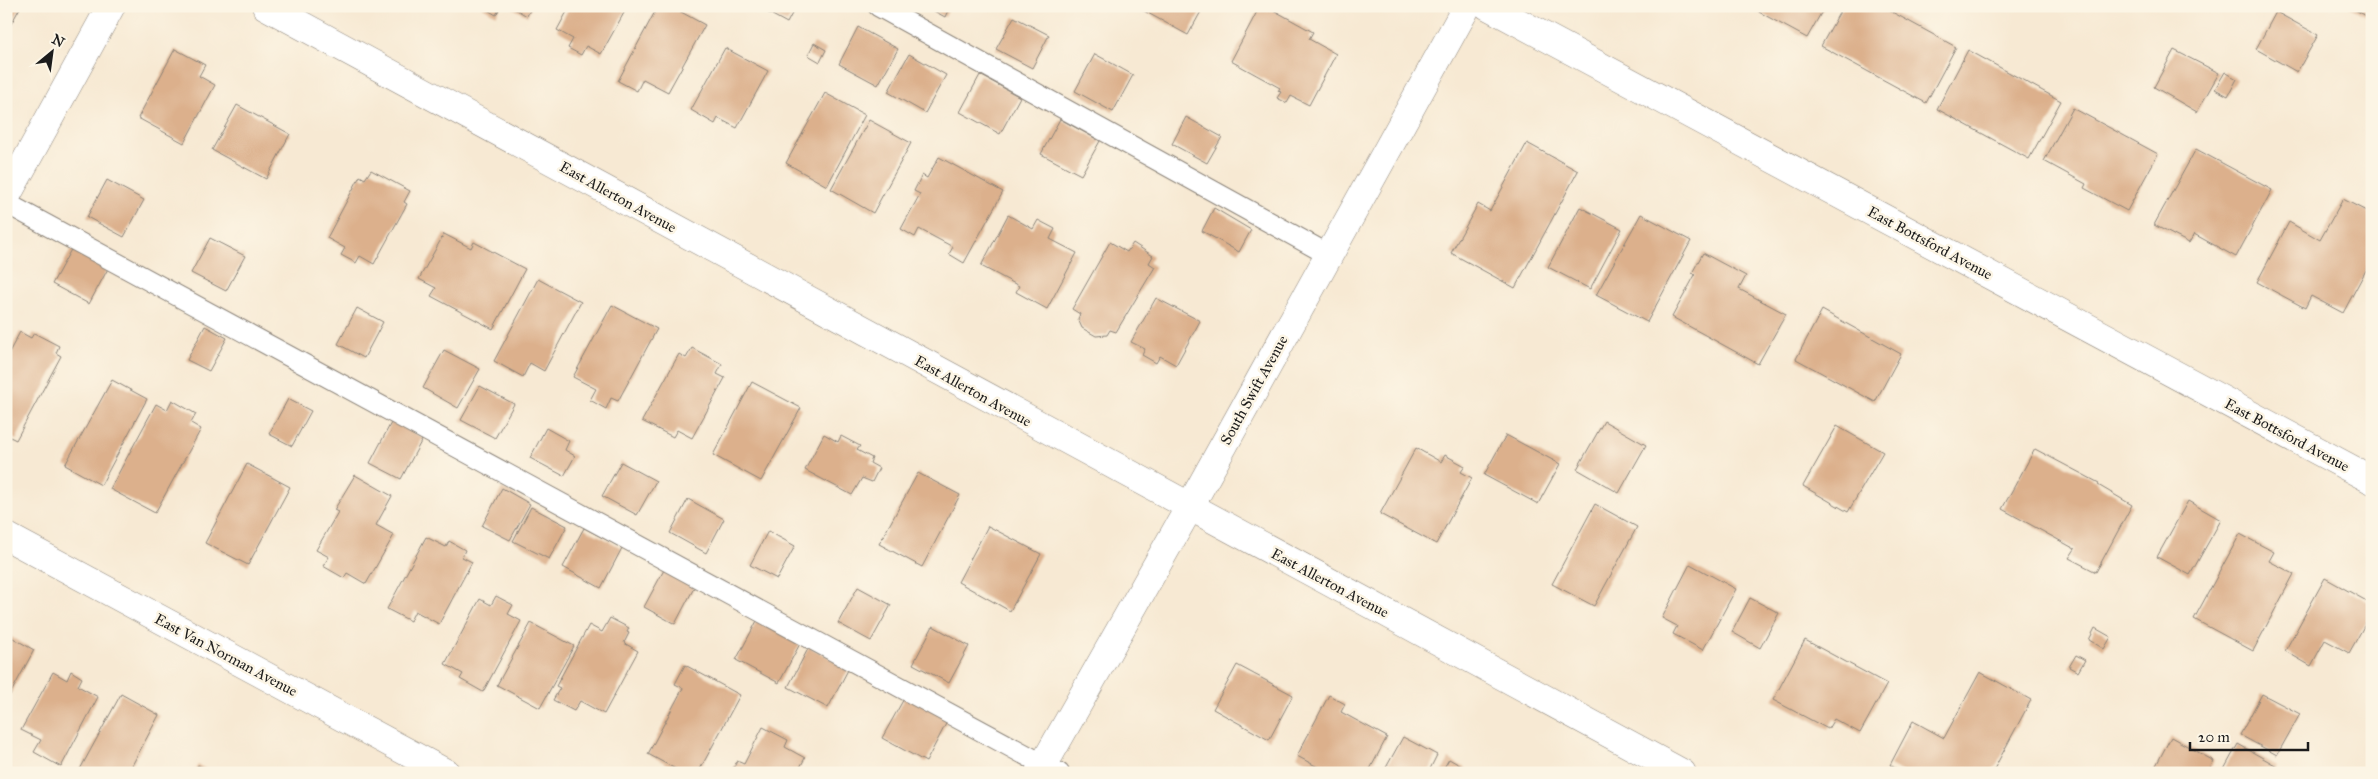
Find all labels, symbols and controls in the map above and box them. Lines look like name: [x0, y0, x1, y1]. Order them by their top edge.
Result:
north arrow: [28, 28, 78, 78]
text: N: [49, 31, 67, 51]
street label: East Allerton Avenue: [557, 157, 679, 237]
street label: East Bottsford Avenue: [1865, 202, 1995, 284]
street label: South Swift Avenue: [1216, 332, 1292, 448]
street label: East Allerton Avenue: [912, 351, 1034, 431]
street label: East Bottsford Avenue: [2222, 394, 2352, 476]
street label: East Allerton Avenue: [1268, 544, 1392, 622]
street label: East Van Norman Avenue: [152, 610, 300, 700]
scale bar: [2190, 719, 2308, 751]
text: 20 m: [2198, 728, 2230, 746]

